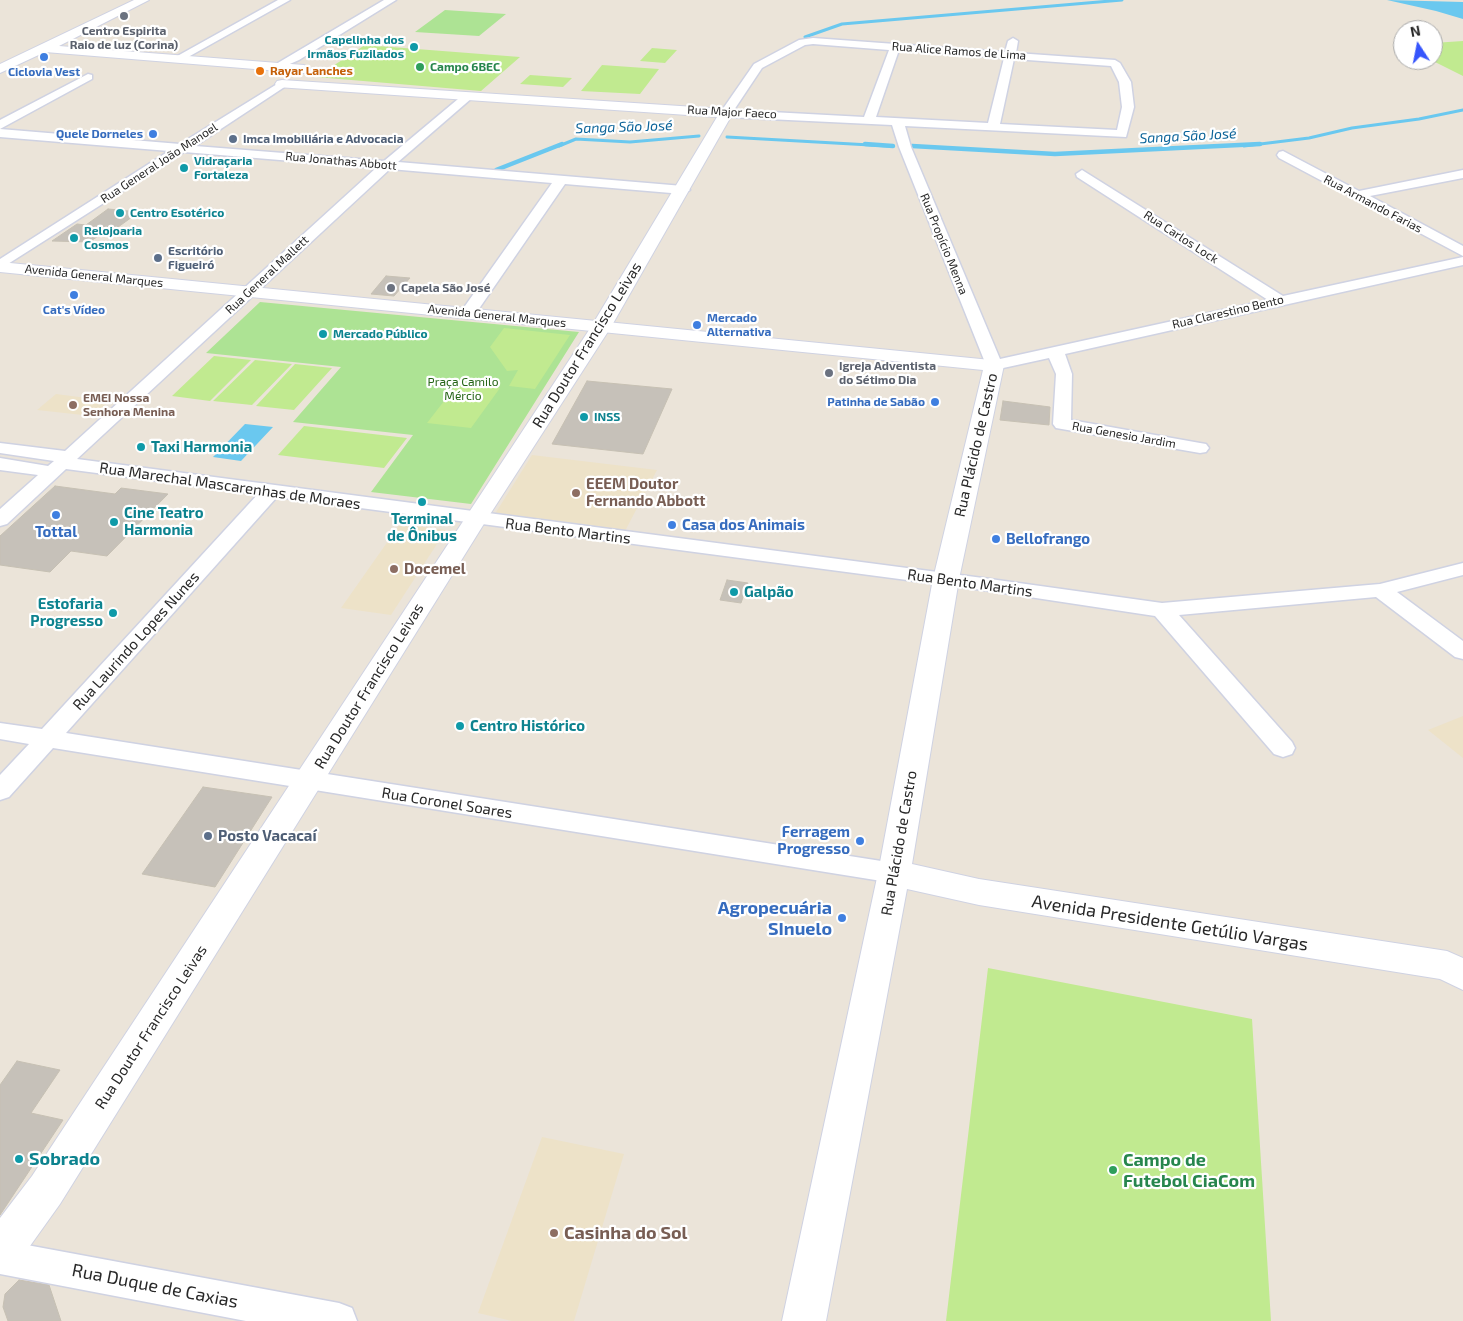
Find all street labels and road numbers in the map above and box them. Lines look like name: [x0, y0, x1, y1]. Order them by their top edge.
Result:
street label: Rua Alice Ramos de Lima: [891, 39, 1027, 63]
street label: Rua Major Faeco: [687, 102, 777, 122]
street label: Rua General João Manoel: [98, 120, 220, 206]
street label: Rua Jonathas Abbott: [285, 149, 397, 173]
street label: Rua Armando Farias: [1321, 172, 1425, 236]
street label: Rua Propício Menna: [917, 191, 971, 297]
street label: Rua Carlos Lock: [1141, 208, 1221, 266]
street label: Rua General Mallett: [222, 233, 312, 317]
street label: Rua Doutor Francisco Leivas: [529, 259, 645, 431]
street label: Avenida General Marques: [24, 262, 164, 290]
street label: Rua Clarestino Bento: [1171, 292, 1285, 332]
street label: Avenida General Marques: [427, 302, 567, 330]
street label: Rua Plácido de Castro: [951, 371, 1001, 519]
street label: Rua Genesio Jardim: [1071, 419, 1177, 451]
street label: Rua Marechal Mascarenhas de Moraes: [98, 459, 362, 513]
street label: Rua Bento Martins: [504, 514, 632, 548]
street label: Rua Bento Martins: [906, 565, 1034, 601]
street label: Rua Laurindo Lopes Nunes: [69, 568, 203, 714]
street label: Rua Doutor Francisco Leivas: [311, 600, 427, 772]
street label: Rua Plácido de Castro: [877, 769, 921, 917]
street label: Rua Coronel Soares: [380, 784, 514, 822]
street label: Avenida Presidente Getúlio Vargas: [1030, 890, 1310, 956]
street label: Rua Doutor Francisco Leivas: [91, 942, 211, 1112]
street label: Rua Duque de Caxias: [70, 1259, 240, 1313]

